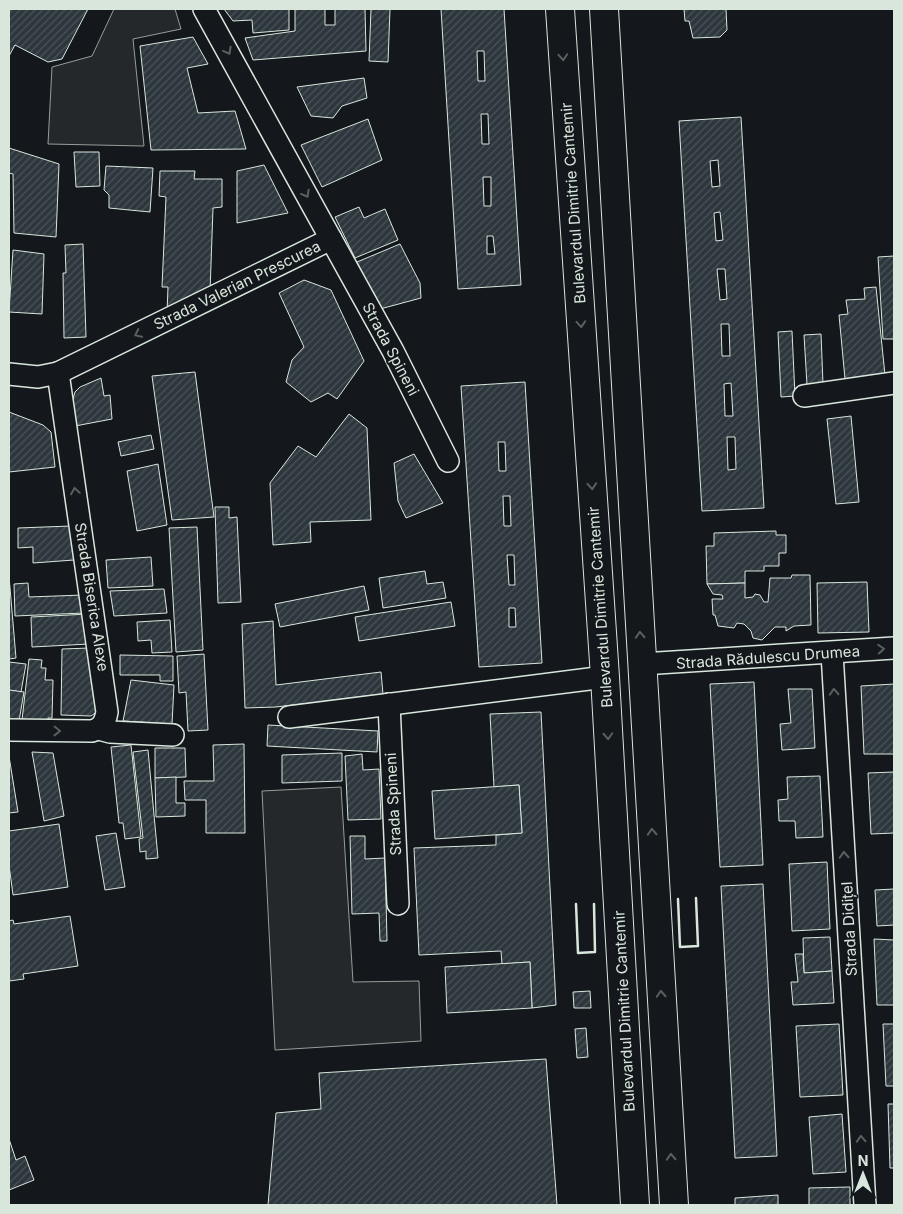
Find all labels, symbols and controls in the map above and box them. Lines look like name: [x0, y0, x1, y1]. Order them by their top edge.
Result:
one-way arrow: [221, 46, 231, 55]
one-way arrow: [558, 54, 569, 62]
street label: Bulevardul Dimitrie Cantemir: [556, 101, 590, 304]
one-way arrow: [300, 188, 310, 197]
street label: Strada Valerian Prescurea: [150, 236, 324, 334]
street label: Strada Spineni: [358, 299, 424, 399]
one-way arrow: [576, 321, 587, 329]
one-way arrow: [134, 328, 143, 338]
one-way arrow: [586, 483, 597, 491]
one-way arrow: [71, 486, 81, 495]
street label: Bulevardul Dimitrie Cantemir: [583, 505, 617, 708]
street label: Strada Biserica Alexe: [71, 521, 113, 673]
one-way arrow: [635, 631, 646, 639]
street label: Strada Rădulescu Drumea: [675, 641, 861, 673]
one-way arrow: [877, 644, 885, 655]
one-way arrow: [829, 688, 840, 696]
one-way arrow: [54, 726, 62, 736]
one-way arrow: [603, 732, 614, 740]
street label: Strada Spineni: [381, 752, 405, 856]
one-way arrow: [646, 828, 657, 836]
one-way arrow: [839, 850, 850, 858]
street label: Strada Didițel: [837, 881, 861, 977]
street label: Bulevardul Dimitrie Cantemir: [609, 909, 639, 1112]
one-way arrow: [656, 990, 667, 998]
one-way arrow: [856, 1135, 867, 1143]
north arrow: [838, 1149, 888, 1199]
one-way arrow: [665, 1152, 676, 1160]
text: N: [858, 1152, 868, 1169]

